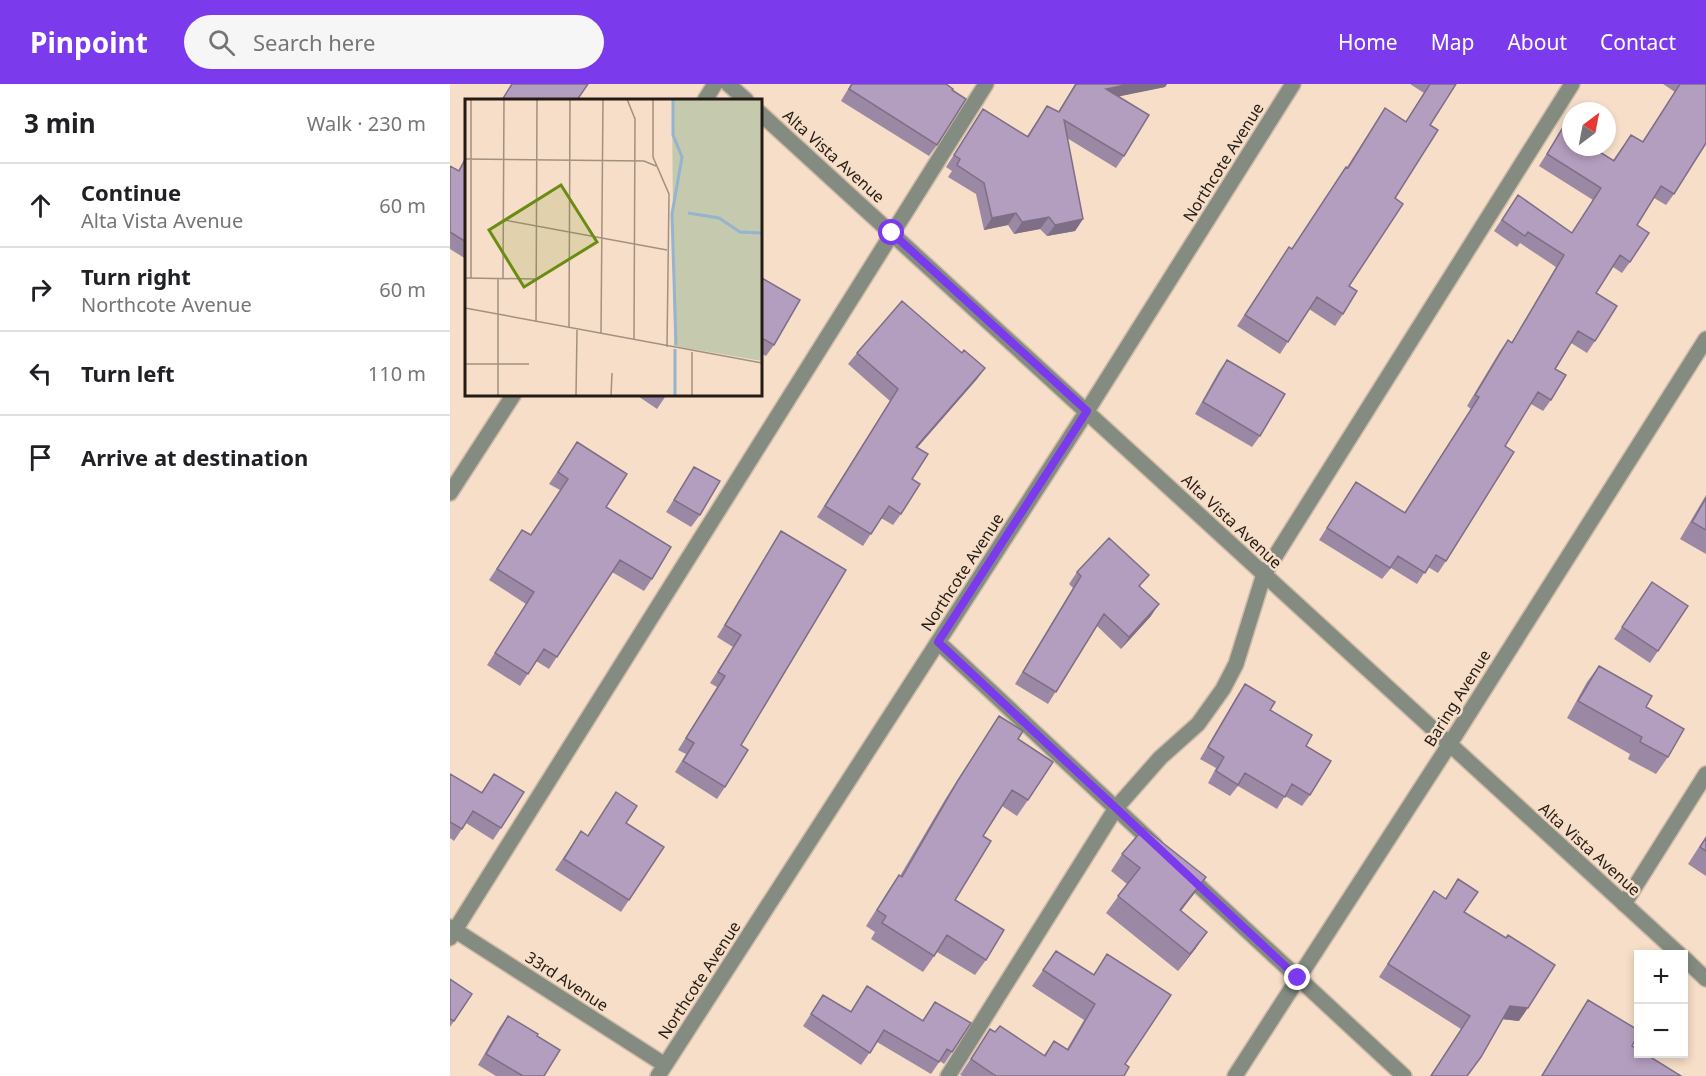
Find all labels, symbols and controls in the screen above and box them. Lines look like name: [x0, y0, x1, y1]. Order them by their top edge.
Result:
search box: [184, 15, 604, 69]
text: Pinpoint: [30, 23, 148, 61]
icon: search: [205, 26, 238, 59]
text: Search here: [253, 27, 375, 57]
text: Home: [1338, 28, 1398, 56]
text: Map: [1431, 28, 1474, 56]
text: About: [1507, 28, 1567, 56]
text: Contact: [1600, 28, 1676, 56]
street label: Northcote Avenue: [1177, 98, 1269, 226]
inset map: [465, 99, 762, 396]
north arrow: [1562, 102, 1616, 156]
street label: Alta Vista Avenue: [778, 104, 890, 208]
text: 3 min: [24, 105, 96, 141]
text: Walk · 230 m: [307, 110, 426, 137]
text: Continue: [81, 177, 181, 207]
icon: ahead: [24, 189, 57, 222]
text: 60 m: [379, 192, 426, 219]
text: Alta Vista Avenue: [81, 207, 243, 234]
route start: [878, 219, 904, 245]
text: Turn right: [81, 261, 191, 291]
icon: right: [24, 273, 57, 306]
text: 60 m: [379, 276, 426, 303]
text: Northcote Avenue: [81, 291, 252, 318]
icon: left: [24, 357, 57, 390]
text: Turn left: [81, 358, 175, 388]
text: 110 m: [368, 360, 426, 387]
icon: arrive: [24, 441, 57, 474]
text: Arrive at destination: [81, 442, 308, 472]
street label: Alta Vista Avenue: [1177, 469, 1287, 573]
street label: Northcote Avenue: [916, 509, 1008, 635]
street label: Baring Avenue: [1418, 645, 1496, 751]
street label: Alta Vista Avenue: [1534, 797, 1646, 901]
street label: Northcote Avenue: [653, 917, 745, 1043]
street label: 33rd Avenue: [521, 946, 613, 1016]
map controls: [1634, 950, 1688, 1058]
button: +: [1634, 950, 1688, 1004]
route end: [1284, 964, 1310, 990]
button: −: [1634, 1004, 1688, 1058]

